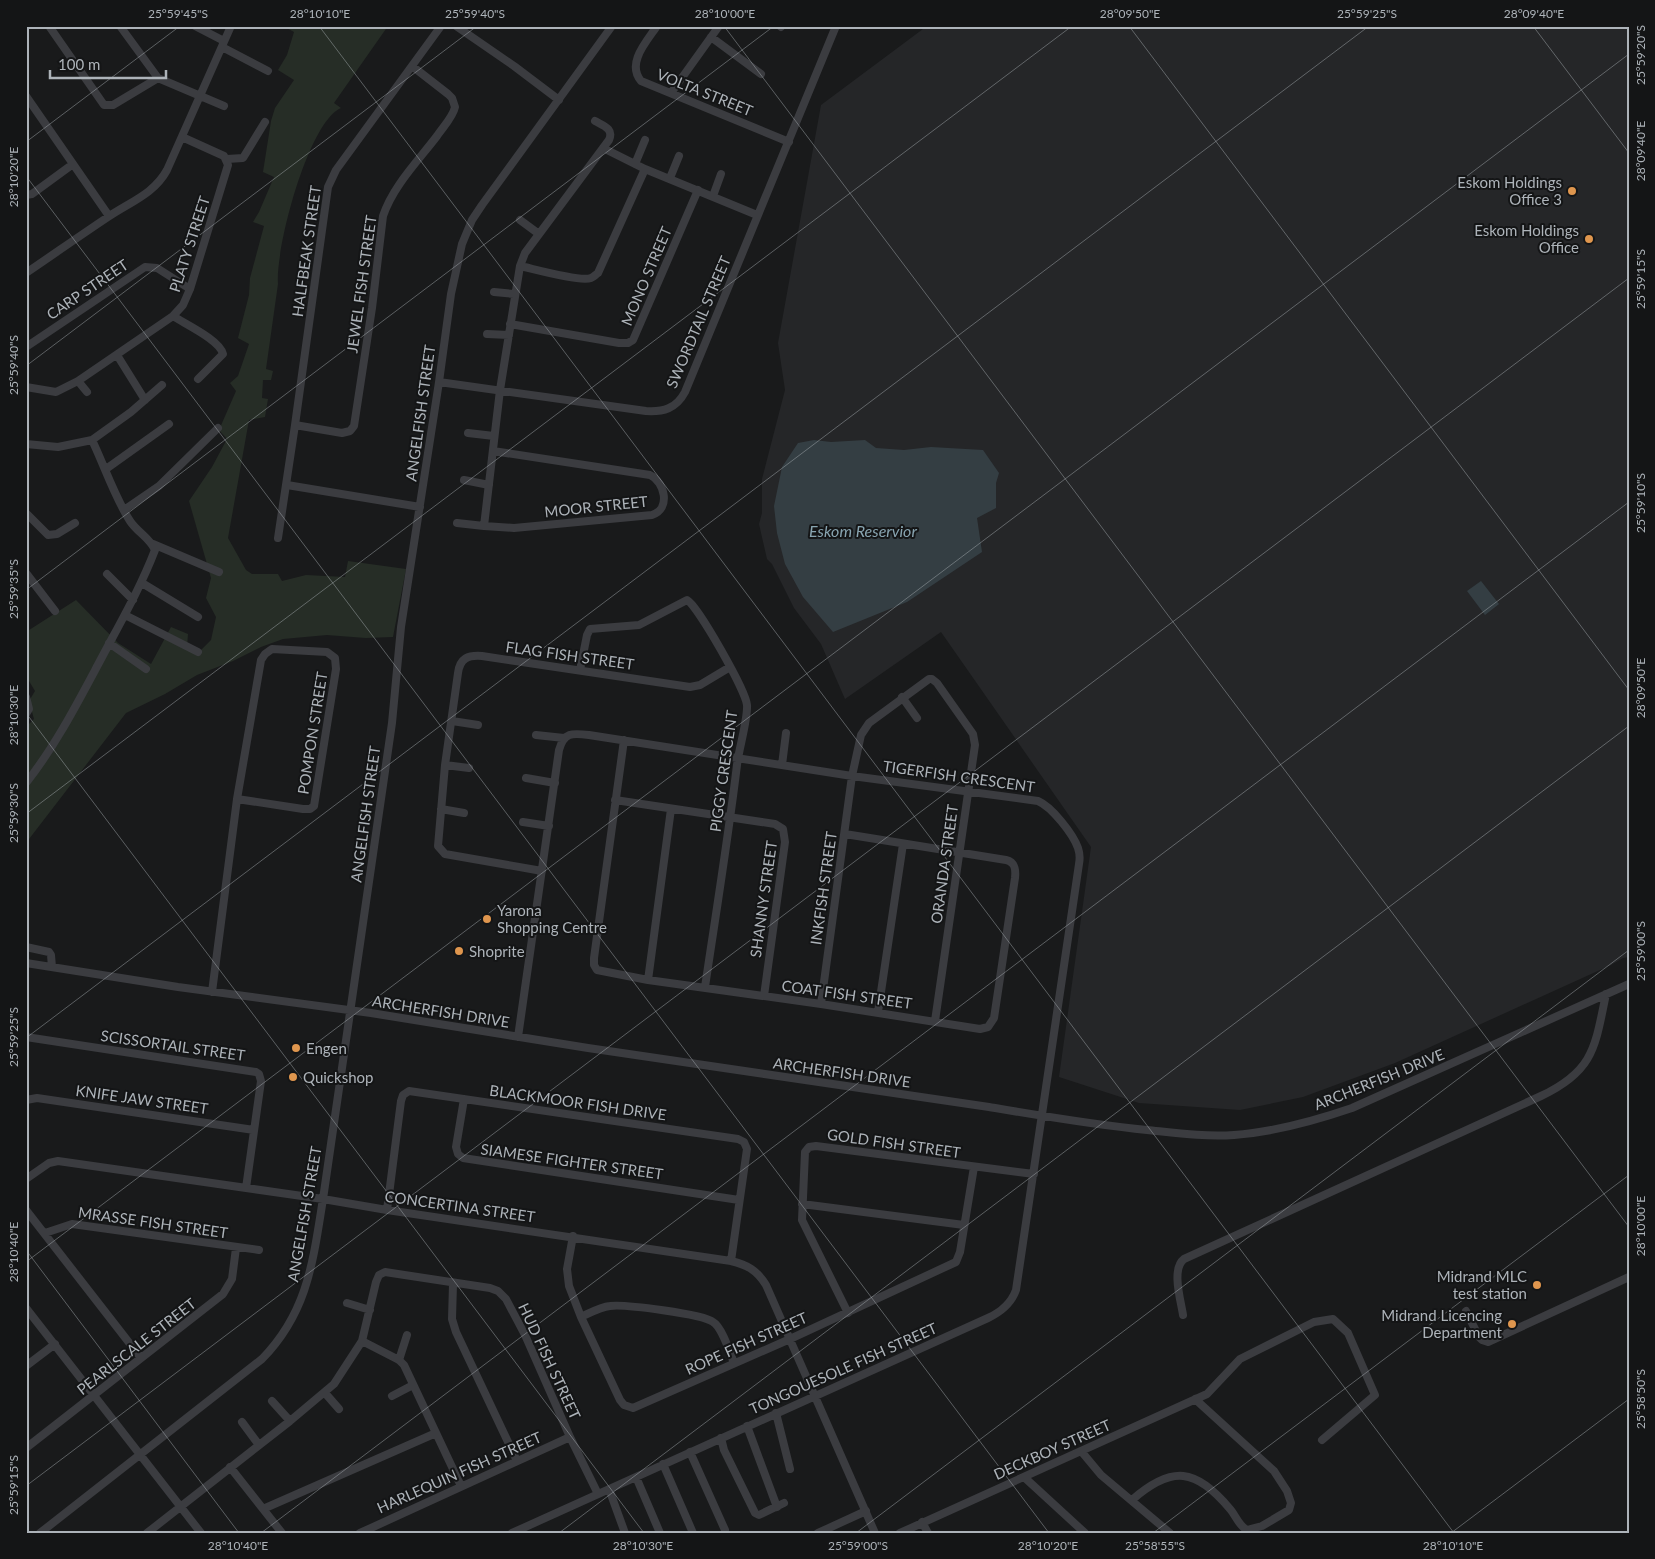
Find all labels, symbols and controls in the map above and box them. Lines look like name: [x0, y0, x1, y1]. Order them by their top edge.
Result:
text: 25°59'45"S: [148, 6, 208, 21]
text: 28°10'10"E: [290, 6, 350, 21]
text: 25°59'40"S: [445, 6, 505, 21]
text: 28°10'00"E: [695, 6, 755, 21]
text: 28°09'50"E: [1100, 6, 1160, 21]
text: 25°59'25"S: [1337, 6, 1397, 21]
text: 28°09'40"E: [1504, 6, 1564, 21]
text: 25°59'20"S: [1633, 25, 1648, 85]
scale bar: [50, 48, 166, 80]
text: 100 m: [58, 55, 100, 73]
street label: VOLTA STREET: [654, 65, 756, 120]
text: 28°09'40"E: [1633, 121, 1648, 181]
text: 28°10'20"E: [6, 147, 21, 207]
place label: Eskom Holdings Office 3: [1457, 173, 1562, 208]
street label: HALFBEAK STREET: [288, 184, 324, 318]
marker: Eskom Holdings Office 3: [1566, 185, 1578, 197]
street label: PLATY STREET: [165, 194, 213, 294]
street label: JEWEL FISH STREET: [342, 214, 380, 354]
place label: Eskom Holdings Office: [1474, 221, 1579, 256]
street label: MONO STREET: [617, 224, 675, 328]
marker: Eskom Holdings Office: [1583, 233, 1595, 245]
text: 25°59'15"S: [1633, 249, 1648, 309]
street label: SWORDTAIL STREET: [662, 253, 734, 391]
street label: CARP STREET: [43, 255, 131, 323]
text: 25°59'40"S: [6, 335, 21, 395]
street label: ANGELFISH STREET: [402, 343, 439, 482]
text: 25°59'10"S: [1633, 473, 1648, 533]
street label: MOOR STREET: [543, 492, 649, 520]
water label: Eskom Reservior: [809, 521, 917, 540]
text: 25°59'35"S: [6, 559, 21, 619]
street label: FLAG FISH STREET: [505, 637, 636, 673]
text: 28°09'50"E: [1633, 658, 1648, 718]
street label: POMPON STREET: [293, 670, 331, 796]
text: 28°10'30"E: [6, 685, 21, 745]
street label: PIGGY CRESCENT: [706, 709, 740, 833]
street label: ANGELFISH STREET: [347, 744, 384, 883]
street label: TIGERFISH CRESCENT: [882, 756, 1036, 796]
text: 25°59'30"S: [6, 783, 21, 843]
street label: ORANDA STREET: [927, 803, 961, 925]
street label: INKFISH STREET: [806, 830, 840, 946]
street label: SHANNY STREET: [746, 839, 780, 959]
place label: Yarona Shopping Centre: [497, 901, 607, 936]
marker: Yarona Shopping Centre: [481, 913, 493, 925]
text: 25°59'00"S: [1633, 921, 1648, 981]
place label: Shoprite: [469, 942, 525, 960]
marker: Shoprite: [453, 945, 465, 957]
street label: COAT FISH STREET: [781, 976, 914, 1012]
street label: ARCHERFISH DRIVE: [371, 991, 511, 1031]
text: 25°59'25"S: [6, 1007, 21, 1067]
street label: SCISSORTAIL STREET: [100, 1026, 246, 1064]
place label: Engen: [306, 1039, 347, 1057]
marker: Engen: [290, 1042, 302, 1054]
street label: ARCHERFISH DRIVE: [1311, 1045, 1447, 1113]
street label: ARCHERFISH DRIVE: [772, 1053, 912, 1091]
place label: Quickshop: [303, 1068, 373, 1086]
marker: Quickshop: [287, 1071, 299, 1083]
street label: KNIFE JAW STREET: [75, 1081, 210, 1117]
street label: BLACKMOOR FISH DRIVE: [488, 1081, 668, 1123]
street label: GOLD FISH STREET: [826, 1125, 962, 1161]
street label: SIAMESE FIGHTER STREET: [480, 1139, 665, 1183]
street label: ANGELFISH STREET: [283, 1145, 325, 1283]
street label: CONCERTINA STREET: [384, 1187, 536, 1225]
text: 28°10'00"E: [1633, 1196, 1648, 1256]
street label: MRASSE FISH STREET: [77, 1203, 229, 1241]
text: 28°10'40"E: [6, 1222, 21, 1282]
place label: Midrand MLC test station: [1437, 1267, 1527, 1302]
marker: Midrand MLC test station: [1531, 1279, 1543, 1291]
street label: PEARLSCALE STREET: [73, 1294, 199, 1398]
street label: HUD FISH STREET: [515, 1300, 585, 1422]
place label: Midrand Licencing Department: [1381, 1306, 1503, 1341]
street label: ROPE FISH STREET: [682, 1308, 810, 1378]
street label: TONGOUESOLE FISH STREET: [746, 1318, 940, 1418]
marker: Midrand Licencing Department: [1506, 1318, 1518, 1330]
text: 25°58'50"S: [1633, 1369, 1648, 1429]
street label: DECKBOY STREET: [991, 1415, 1113, 1483]
street label: HARLEQUIN FISH STREET: [374, 1427, 544, 1516]
text: 25°59'15"S: [6, 1455, 21, 1515]
text: 28°10'40"E: [208, 1538, 268, 1553]
text: 28°10'30"E: [613, 1538, 673, 1553]
text: 25°59'00"S: [828, 1538, 888, 1553]
text: 28°10'20"E: [1018, 1538, 1078, 1553]
text: 25°58'55"S: [1125, 1538, 1185, 1553]
text: 28°10'10"E: [1423, 1538, 1483, 1553]

